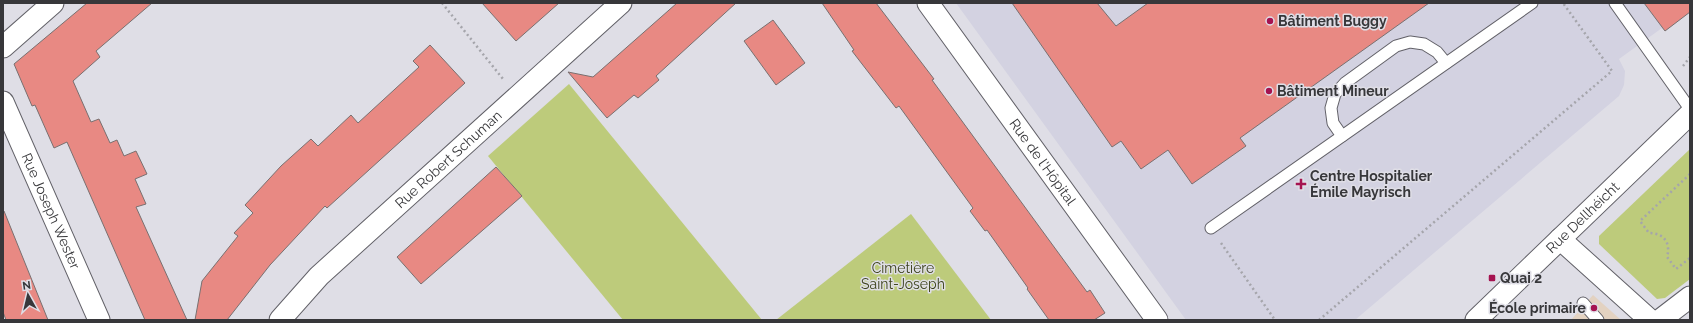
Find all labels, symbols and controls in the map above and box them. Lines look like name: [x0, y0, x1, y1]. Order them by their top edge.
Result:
place label: Bâtiment Buggy: [1278, 13, 1387, 29]
marker: Bâtiment Buggy: [1265, 16, 1275, 26]
place label: Bâtiment Mineur: [1277, 83, 1389, 99]
marker: Bâtiment Mineur: [1264, 86, 1274, 96]
street label: Rue Robert Schuman: [392, 107, 505, 211]
street label: Rue de l'Hôpital: [1006, 116, 1079, 208]
street label: Rue Joseph Wester: [18, 150, 84, 271]
place label: Centre Hospitalier Émile Mayrisch: [1310, 168, 1433, 200]
marker: Centre Hospitalier Émile Mayrisch: [1295, 178, 1307, 190]
street label: Rue Dellhéicht: [1543, 178, 1623, 256]
park label: Cimetière Saint-Joseph: [861, 260, 945, 292]
place label: Quai 2: [1500, 270, 1542, 286]
marker: Quai 2: [1487, 273, 1497, 283]
north arrow: [8, 275, 48, 315]
text: N: [22, 279, 32, 293]
place label: École primaire: [1489, 299, 1587, 316]
marker: École primaire: [1589, 303, 1599, 313]

